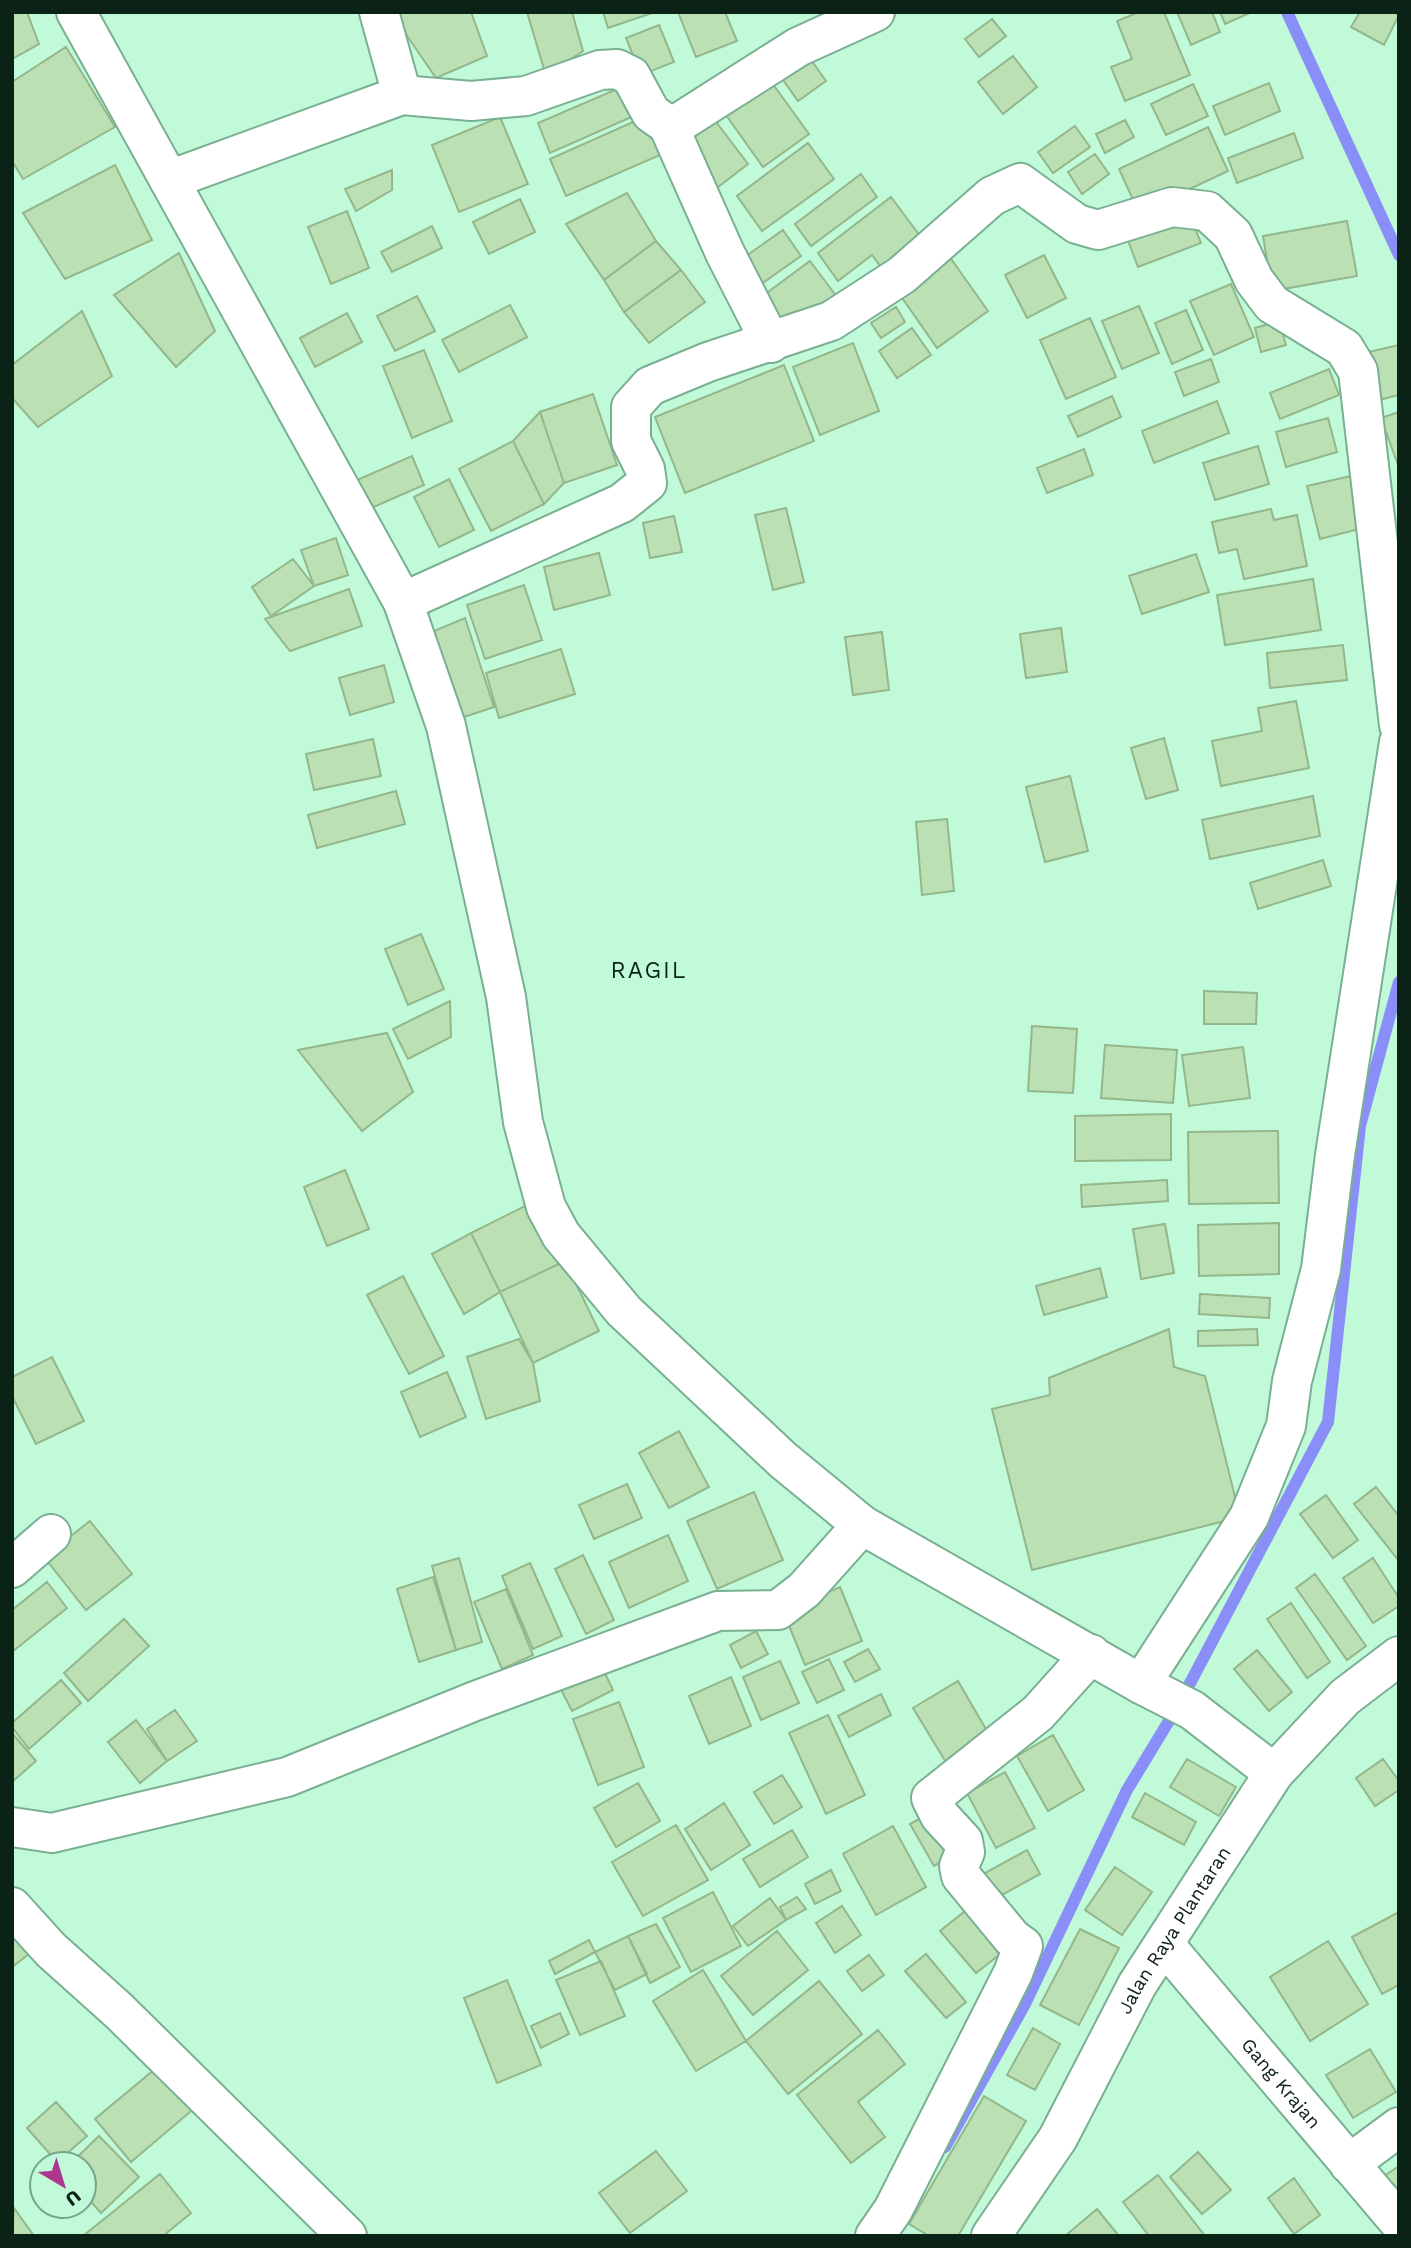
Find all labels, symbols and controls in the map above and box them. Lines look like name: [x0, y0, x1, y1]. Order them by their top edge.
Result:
district label: RAGIL: [610, 957, 688, 984]
street label: Jalan Raya Plantaran: [1113, 1842, 1235, 2018]
street label: Gang Krajan: [1237, 2033, 1326, 2133]
north arrow: [28, 2150, 98, 2220]
text: U: [61, 2185, 86, 2211]

